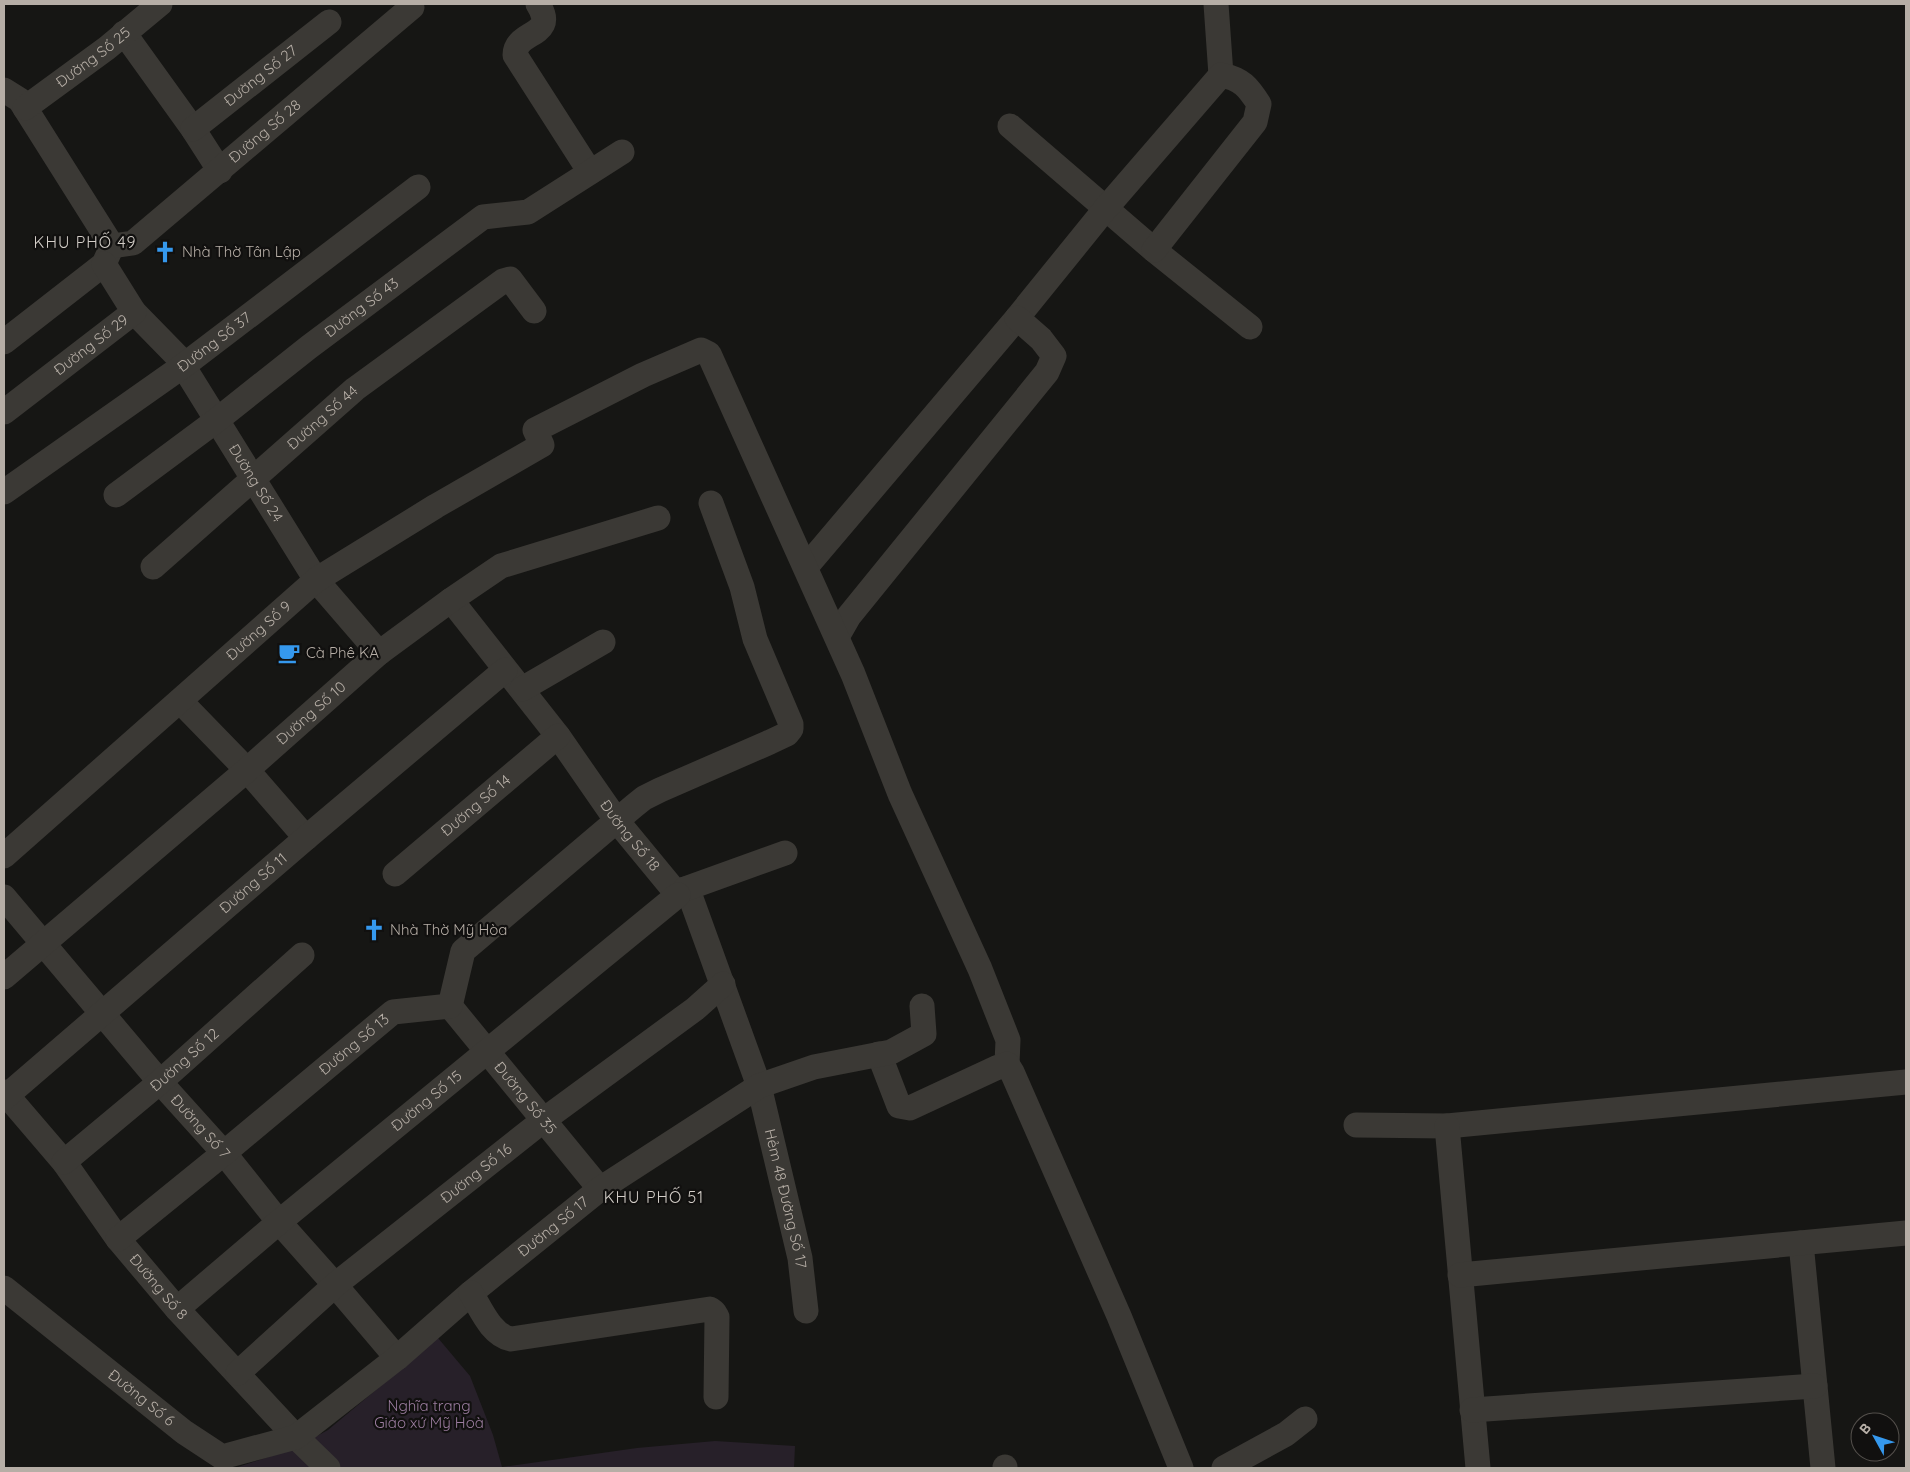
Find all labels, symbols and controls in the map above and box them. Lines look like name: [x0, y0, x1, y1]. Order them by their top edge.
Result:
street label: Đường Số 25: [52, 23, 134, 91]
street label: Đường Số 27: [220, 41, 301, 110]
street label: Đường Số 28: [225, 95, 305, 167]
district label: KHU PHỐ 49: [34, 231, 136, 252]
church icon: Nhà Thờ Tân Lập: [152, 239, 178, 265]
place label: Nhà Thờ Tân Lập: [182, 242, 301, 261]
street label: Đường Số 43: [320, 273, 402, 341]
street label: Đường Số 37: [173, 308, 255, 376]
street label: Đường Số 29: [50, 310, 132, 379]
street label: Đường Số 44: [283, 381, 362, 453]
street label: Đường Số 24: [225, 440, 288, 525]
street label: Đường Số 9: [222, 597, 295, 664]
cafe icon: Cà Phê KA: [276, 640, 302, 666]
place label: Cà Phê KA: [306, 643, 379, 662]
street label: Đường Số 10: [272, 677, 350, 749]
street label: Đường Số 14: [437, 770, 514, 840]
street label: Đường Số 18: [596, 796, 664, 875]
street label: Đường Số 11: [215, 849, 291, 917]
church icon: Nhà Thờ Mỹ Hòa: [361, 917, 387, 943]
place label: Nhà Thờ Mỹ Hòa: [390, 920, 507, 939]
street label: Đường Số 13: [315, 1009, 393, 1079]
street label: Đường Số 12: [146, 1024, 223, 1095]
street label: Đường Số 35: [491, 1058, 561, 1138]
street label: Đường Số 15: [387, 1066, 466, 1135]
street label: Đường Số 7: [167, 1090, 235, 1162]
street label: Hẻm 48 Đường Số 17: [761, 1127, 811, 1269]
street label: Đường Số 16: [436, 1139, 515, 1207]
district label: KHU PHỐ 51: [604, 1186, 704, 1207]
street label: Đường Số 17: [514, 1192, 592, 1261]
street label: Đường Số 8: [126, 1250, 192, 1323]
street label: Đường Số 6: [104, 1365, 179, 1430]
park label: Nghĩa trang Giáo xứ Mỹ Hoà: [374, 1396, 484, 1432]
north arrow: [1850, 1412, 1900, 1462]
text: B: [1855, 1419, 1875, 1438]

